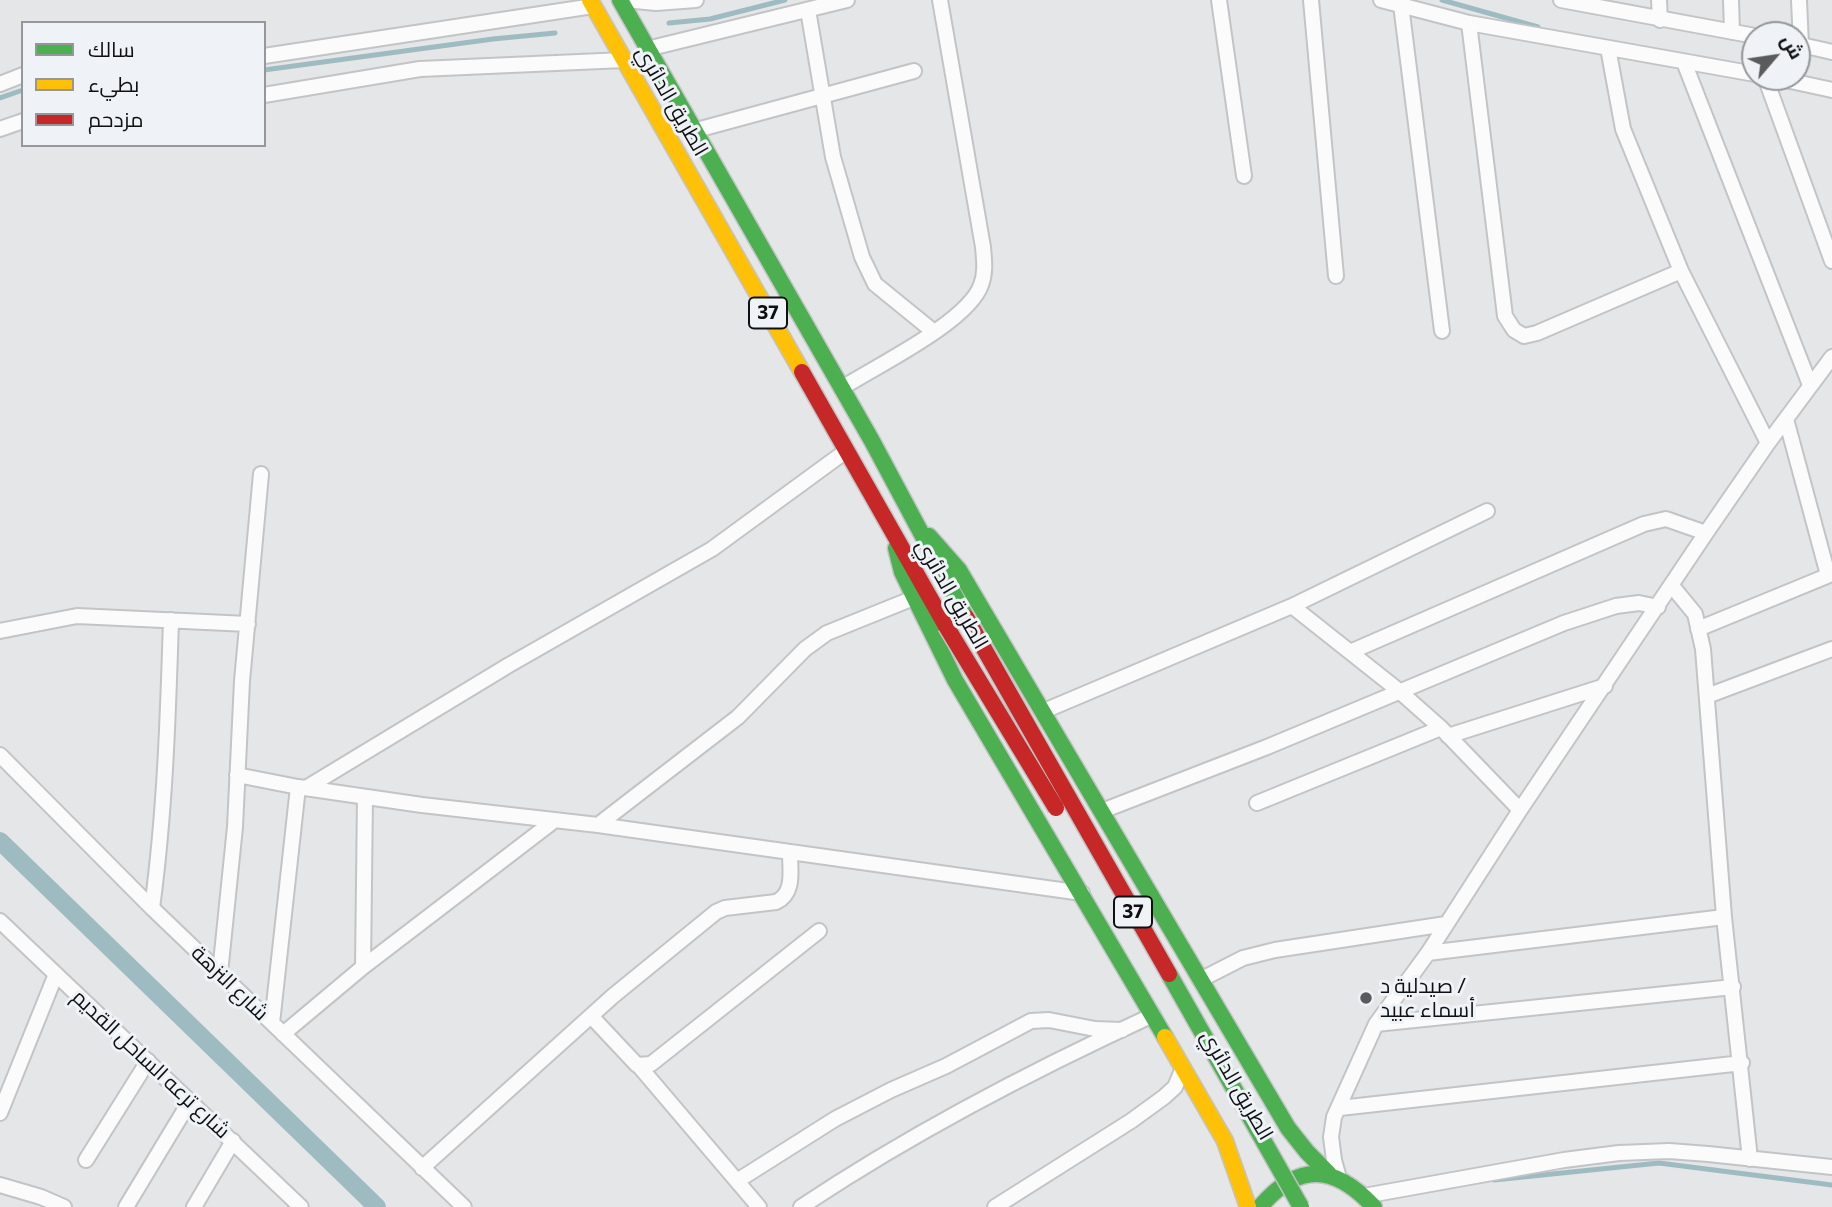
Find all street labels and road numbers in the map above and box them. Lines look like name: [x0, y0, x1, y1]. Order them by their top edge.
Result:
street label: الطريق الدائري: [630, 42, 714, 160]
road number: 37: [749, 298, 787, 328]
street label: الطريق الدائري: [910, 535, 994, 653]
road number: 37: [1114, 896, 1152, 928]
street label: شارع النزهة: [186, 940, 274, 1026]
street label: شارع ترعه الساحل القديم: [67, 984, 235, 1144]
street label: الطريق الدائري: [1195, 1026, 1279, 1144]

